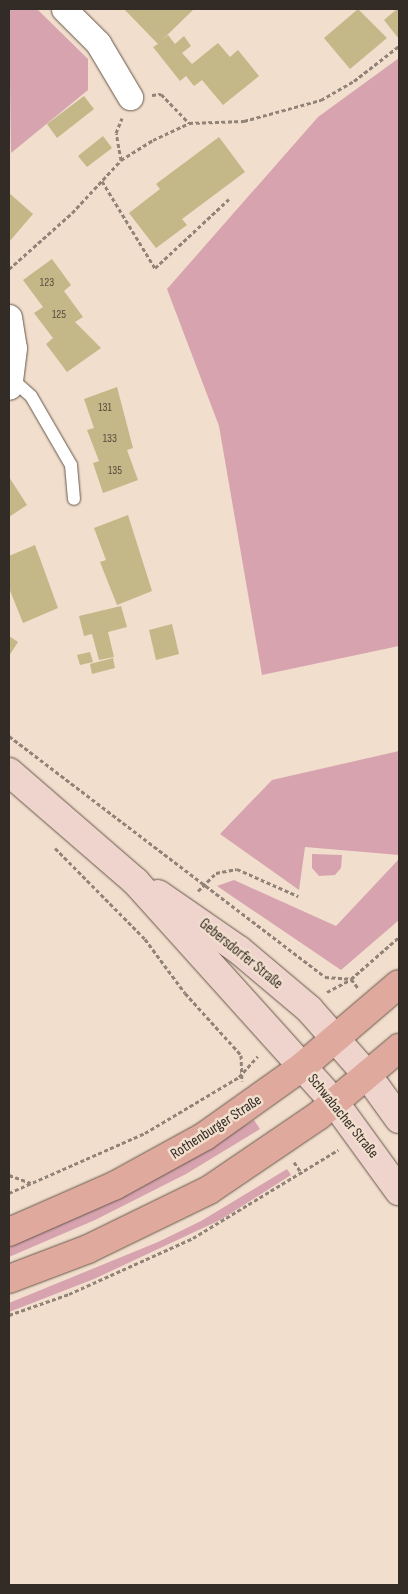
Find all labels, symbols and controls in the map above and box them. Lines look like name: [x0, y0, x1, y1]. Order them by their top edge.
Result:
house number: 123: [40, 276, 54, 290]
house number: 125: [52, 308, 66, 322]
house number: 131: [98, 401, 112, 415]
house number: 133: [103, 432, 117, 446]
house number: 135: [108, 464, 122, 478]
street label: Gebersdorfer Straße: [196, 915, 286, 993]
street label: Schwabacher Straße: [304, 1070, 382, 1162]
street label: Rothenburger Straße: [167, 1091, 265, 1163]

